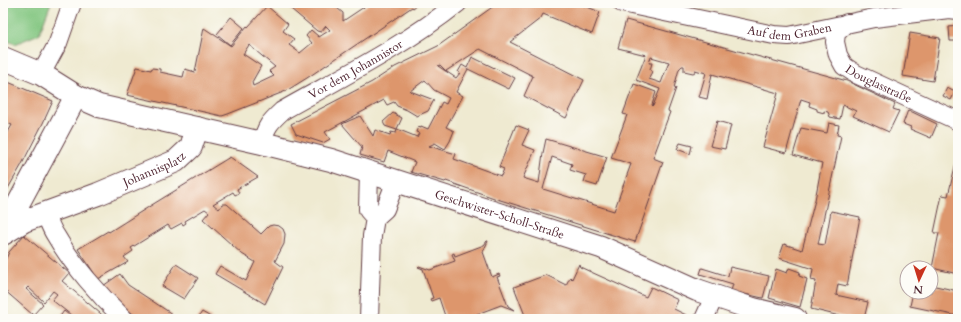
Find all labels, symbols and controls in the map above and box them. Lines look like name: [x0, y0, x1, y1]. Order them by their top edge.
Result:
street label: Auf dem Graben: [746, 19, 833, 44]
street label: Vor dem Johannistor: [305, 36, 406, 103]
street label: Douglasstraße: [842, 61, 914, 107]
street label: Johannisplatz: [119, 148, 190, 191]
street label: Geschwister-Scholl-Straße: [433, 186, 566, 243]
north arrow: [899, 260, 939, 300]
text: N: [913, 282, 924, 297]

